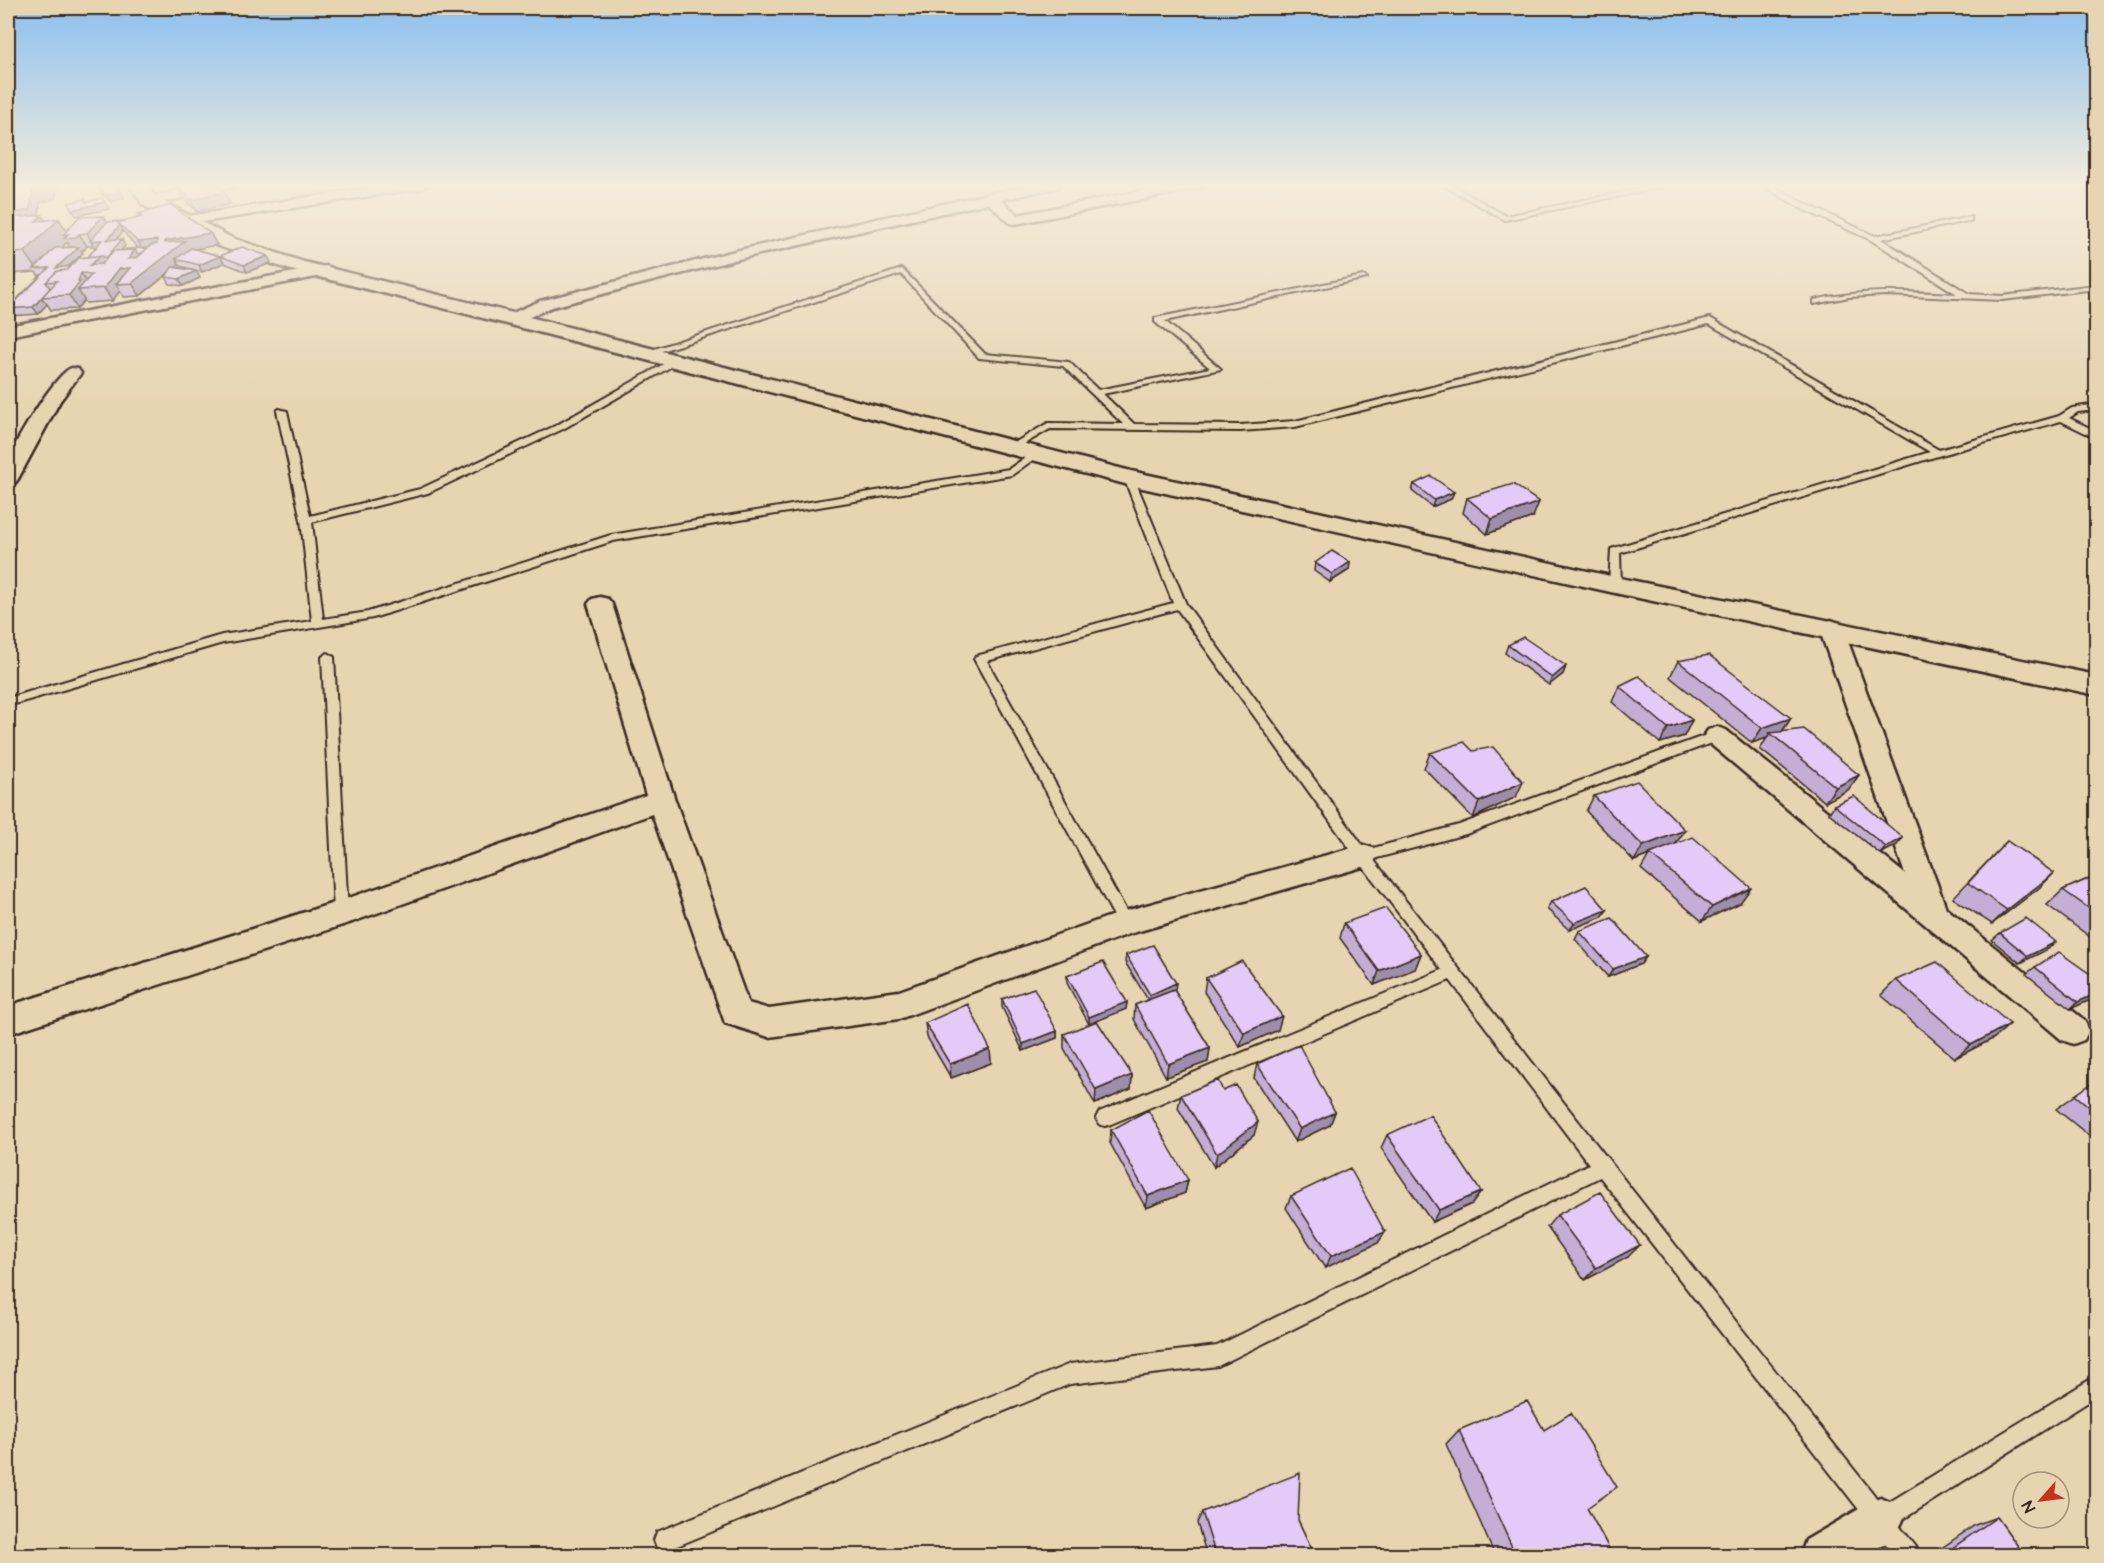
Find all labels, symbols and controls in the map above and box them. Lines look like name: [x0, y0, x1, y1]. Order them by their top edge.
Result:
north arrow: [2011, 1470, 2071, 1530]
text: N: [2017, 1497, 2041, 1516]

